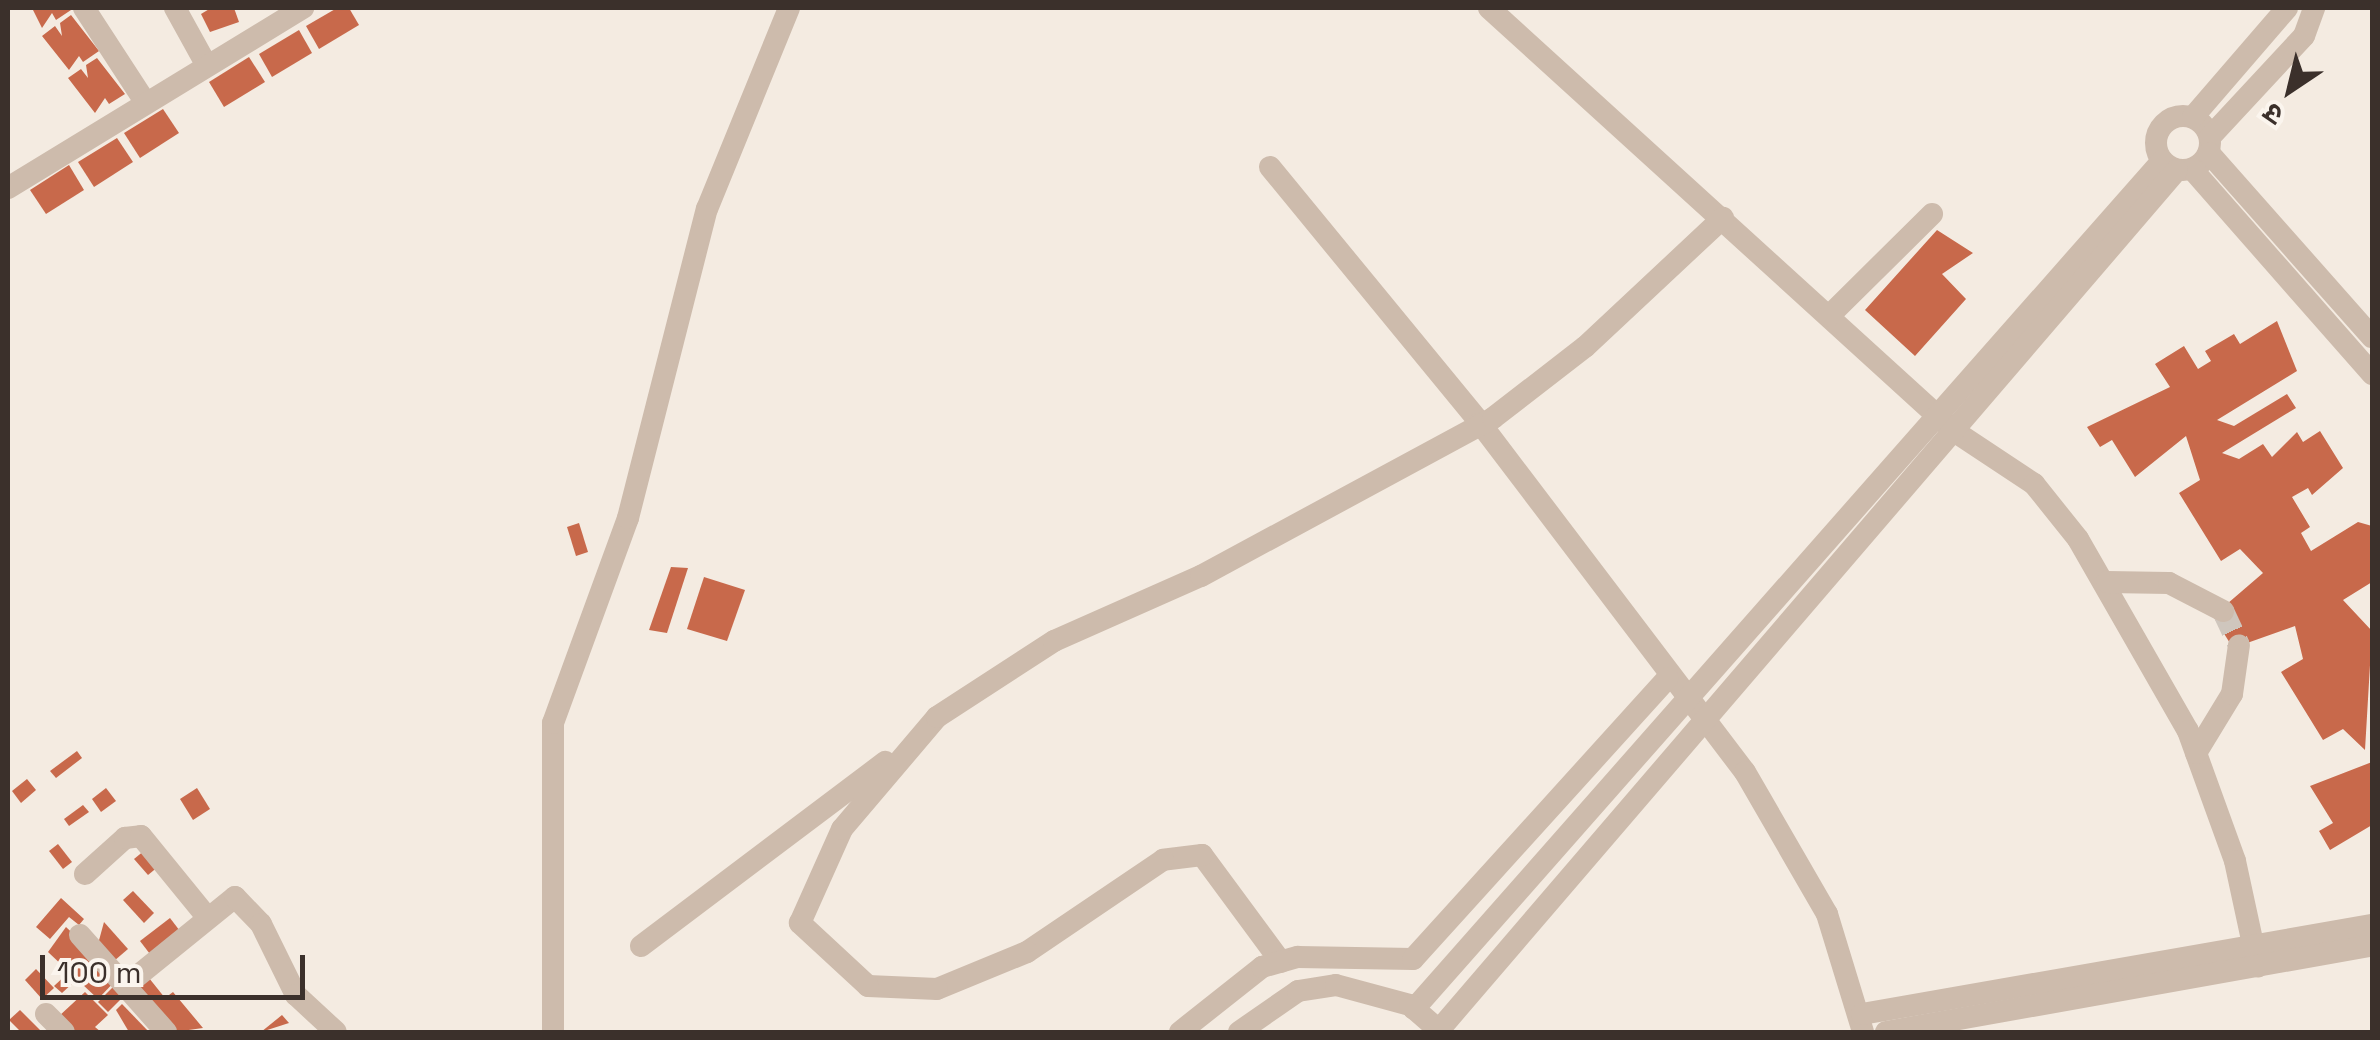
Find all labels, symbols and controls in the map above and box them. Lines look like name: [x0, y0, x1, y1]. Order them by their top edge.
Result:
north arrow: [2240, 40, 2340, 140]
text: उ: [2256, 95, 2290, 134]
scale bar: [45, 935, 310, 997]
text: 100 m: [57, 953, 142, 992]

